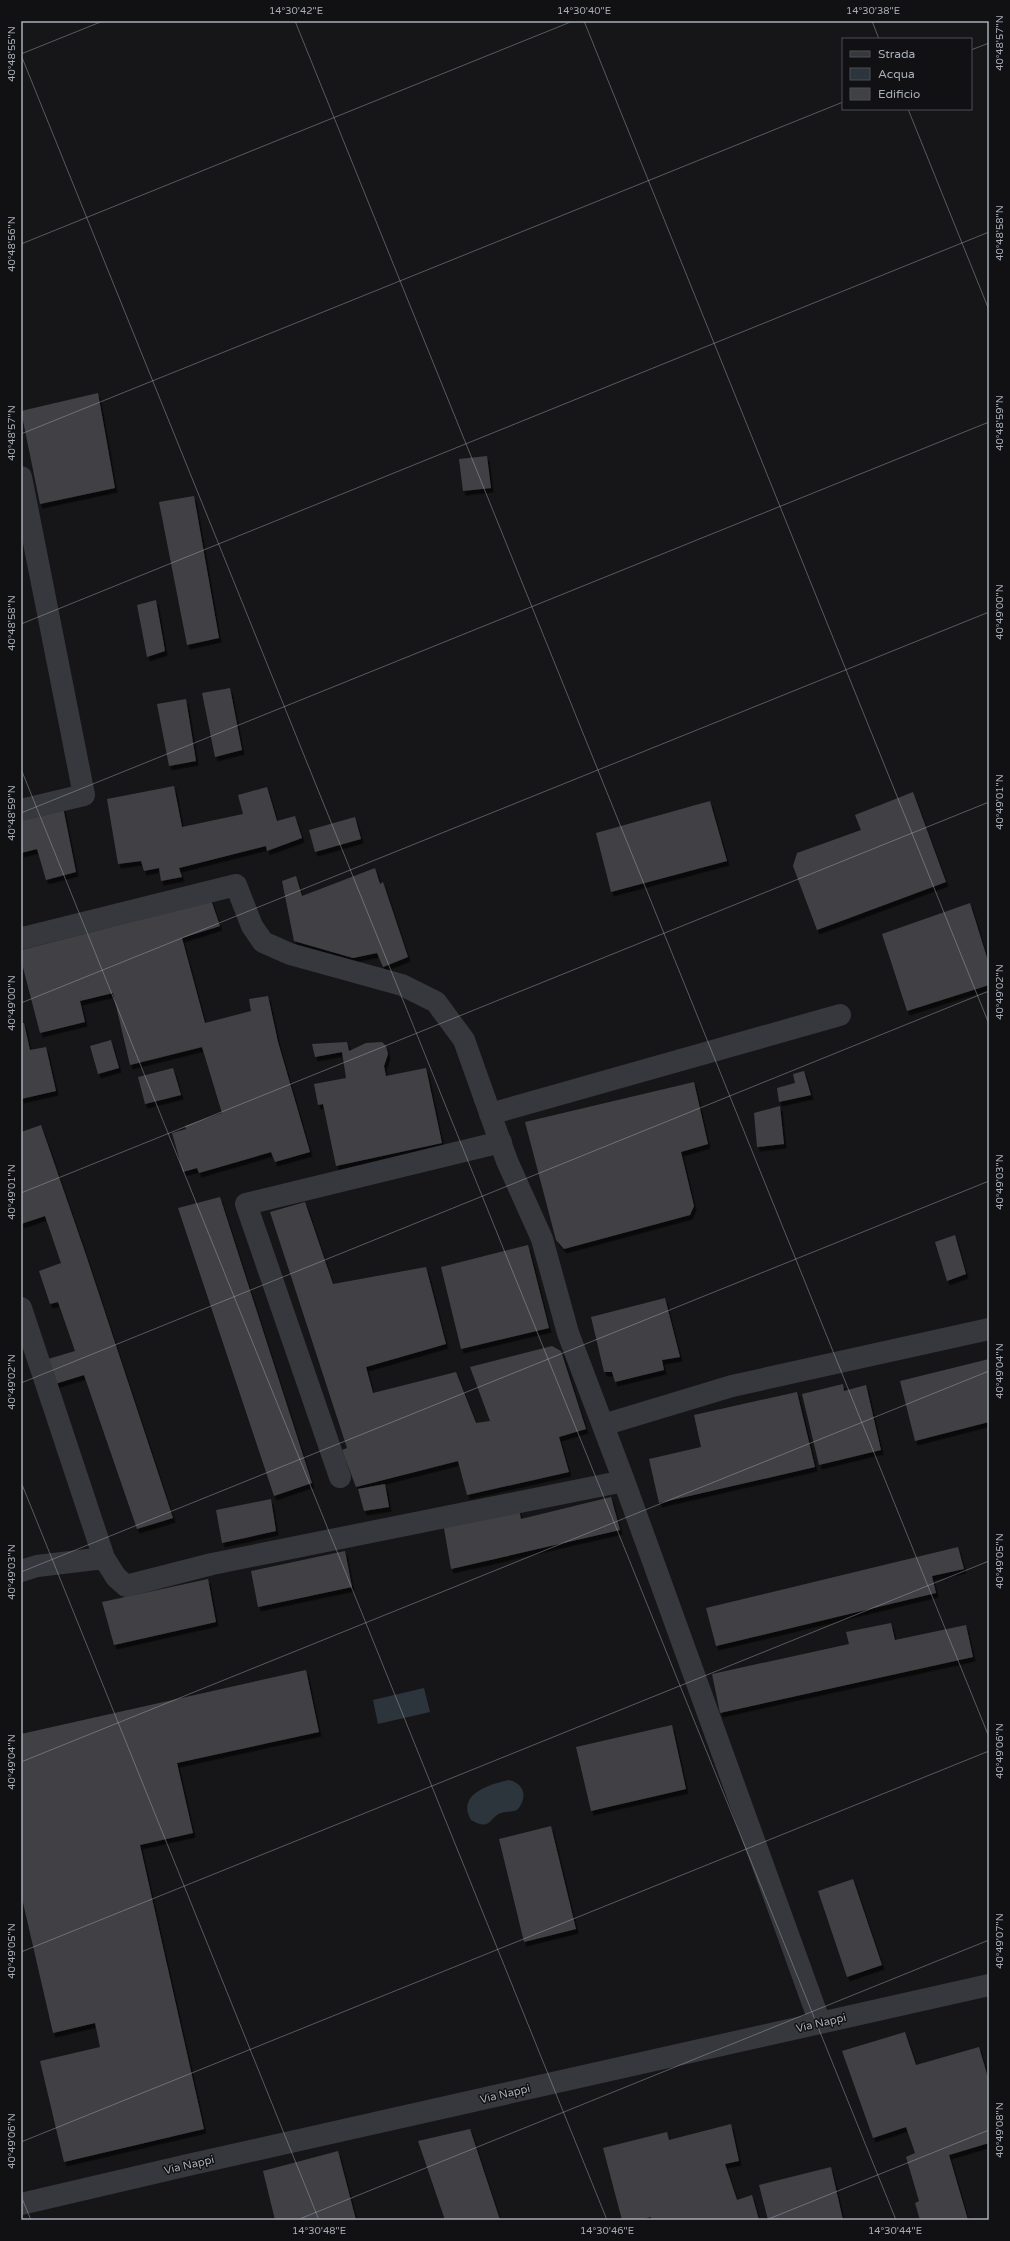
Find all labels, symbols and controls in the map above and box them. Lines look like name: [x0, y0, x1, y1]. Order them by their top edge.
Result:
text: 14°30'42"E: [269, 5, 323, 17]
text: 14°30'40"E: [557, 5, 611, 17]
text: 14°30'38"E: [846, 5, 900, 17]
text: 40°48'57"N: [994, 15, 1006, 71]
text: 40°48'55"N: [6, 26, 18, 82]
legend: [842, 38, 972, 110]
text: Strada: [878, 47, 915, 61]
text: Acqua: [878, 67, 915, 81]
text: Edificio: [878, 87, 920, 101]
text: 40°48'58"N: [994, 205, 1006, 261]
text: 40°48'56"N: [6, 216, 18, 272]
text: 40°48'59"N: [994, 395, 1006, 451]
text: 40°48'57"N: [6, 405, 18, 461]
text: 40°49'00"N: [994, 584, 1006, 640]
text: 40°48'58"N: [6, 595, 18, 651]
text: 40°49'01"N: [994, 774, 1006, 830]
text: 40°48'59"N: [6, 785, 18, 841]
text: 40°49'02"N: [994, 964, 1006, 1020]
text: 40°49'00"N: [6, 975, 18, 1031]
text: 40°49'03"N: [994, 1154, 1006, 1210]
text: 40°49'01"N: [6, 1164, 18, 1220]
text: 40°49'04"N: [994, 1343, 1006, 1399]
text: 40°49'02"N: [6, 1354, 18, 1410]
text: 40°49'05"N: [994, 1533, 1006, 1589]
text: 40°49'03"N: [6, 1544, 18, 1600]
text: 40°49'06"N: [994, 1723, 1006, 1779]
text: 40°49'04"N: [6, 1734, 18, 1790]
text: 40°49'07"N: [994, 1913, 1006, 1969]
text: 40°49'05"N: [6, 1923, 18, 1979]
street label: Via Nappi: [795, 2011, 847, 2035]
street label: Via Nappi: [479, 2082, 531, 2106]
text: 40°49'08"N: [994, 2102, 1006, 2158]
text: 40°49'06"N: [6, 2113, 18, 2169]
street label: Via Nappi: [163, 2153, 215, 2177]
text: 14°30'48"E: [292, 2225, 346, 2237]
text: 14°30'46"E: [580, 2225, 634, 2237]
text: 14°30'44"E: [868, 2225, 922, 2237]

